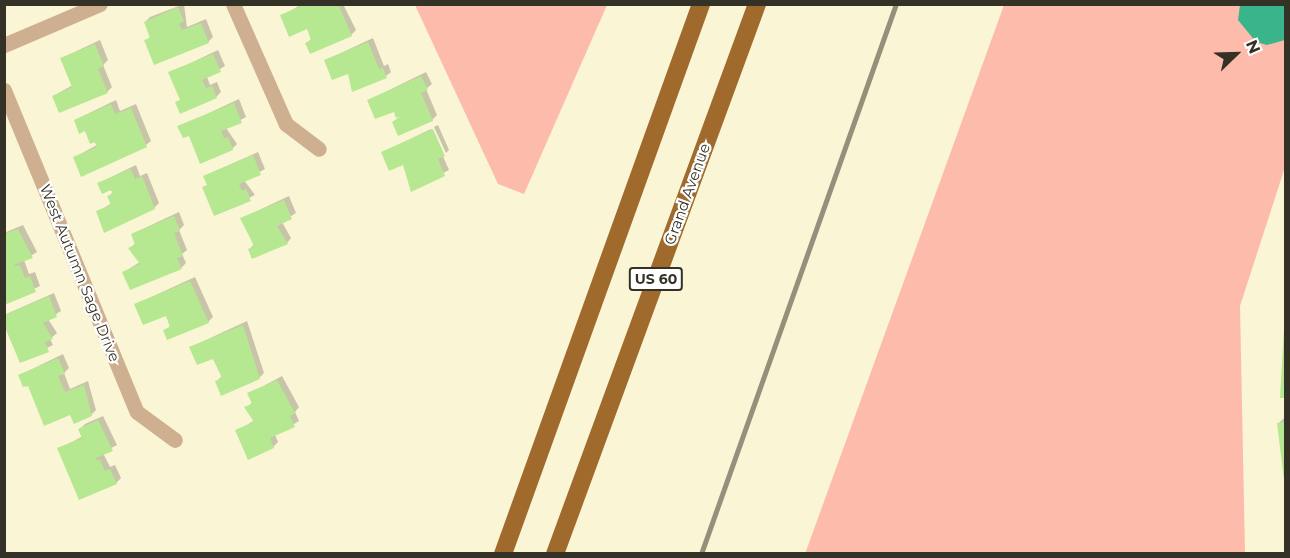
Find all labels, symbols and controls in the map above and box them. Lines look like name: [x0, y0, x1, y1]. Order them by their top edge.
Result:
north arrow: [1206, 24, 1266, 84]
text: N: [1242, 37, 1264, 56]
street label: Grand Avenue: [660, 141, 714, 247]
street label: West Autumn Sage Drive: [36, 182, 124, 364]
road number: US 60: [628, 268, 684, 290]

